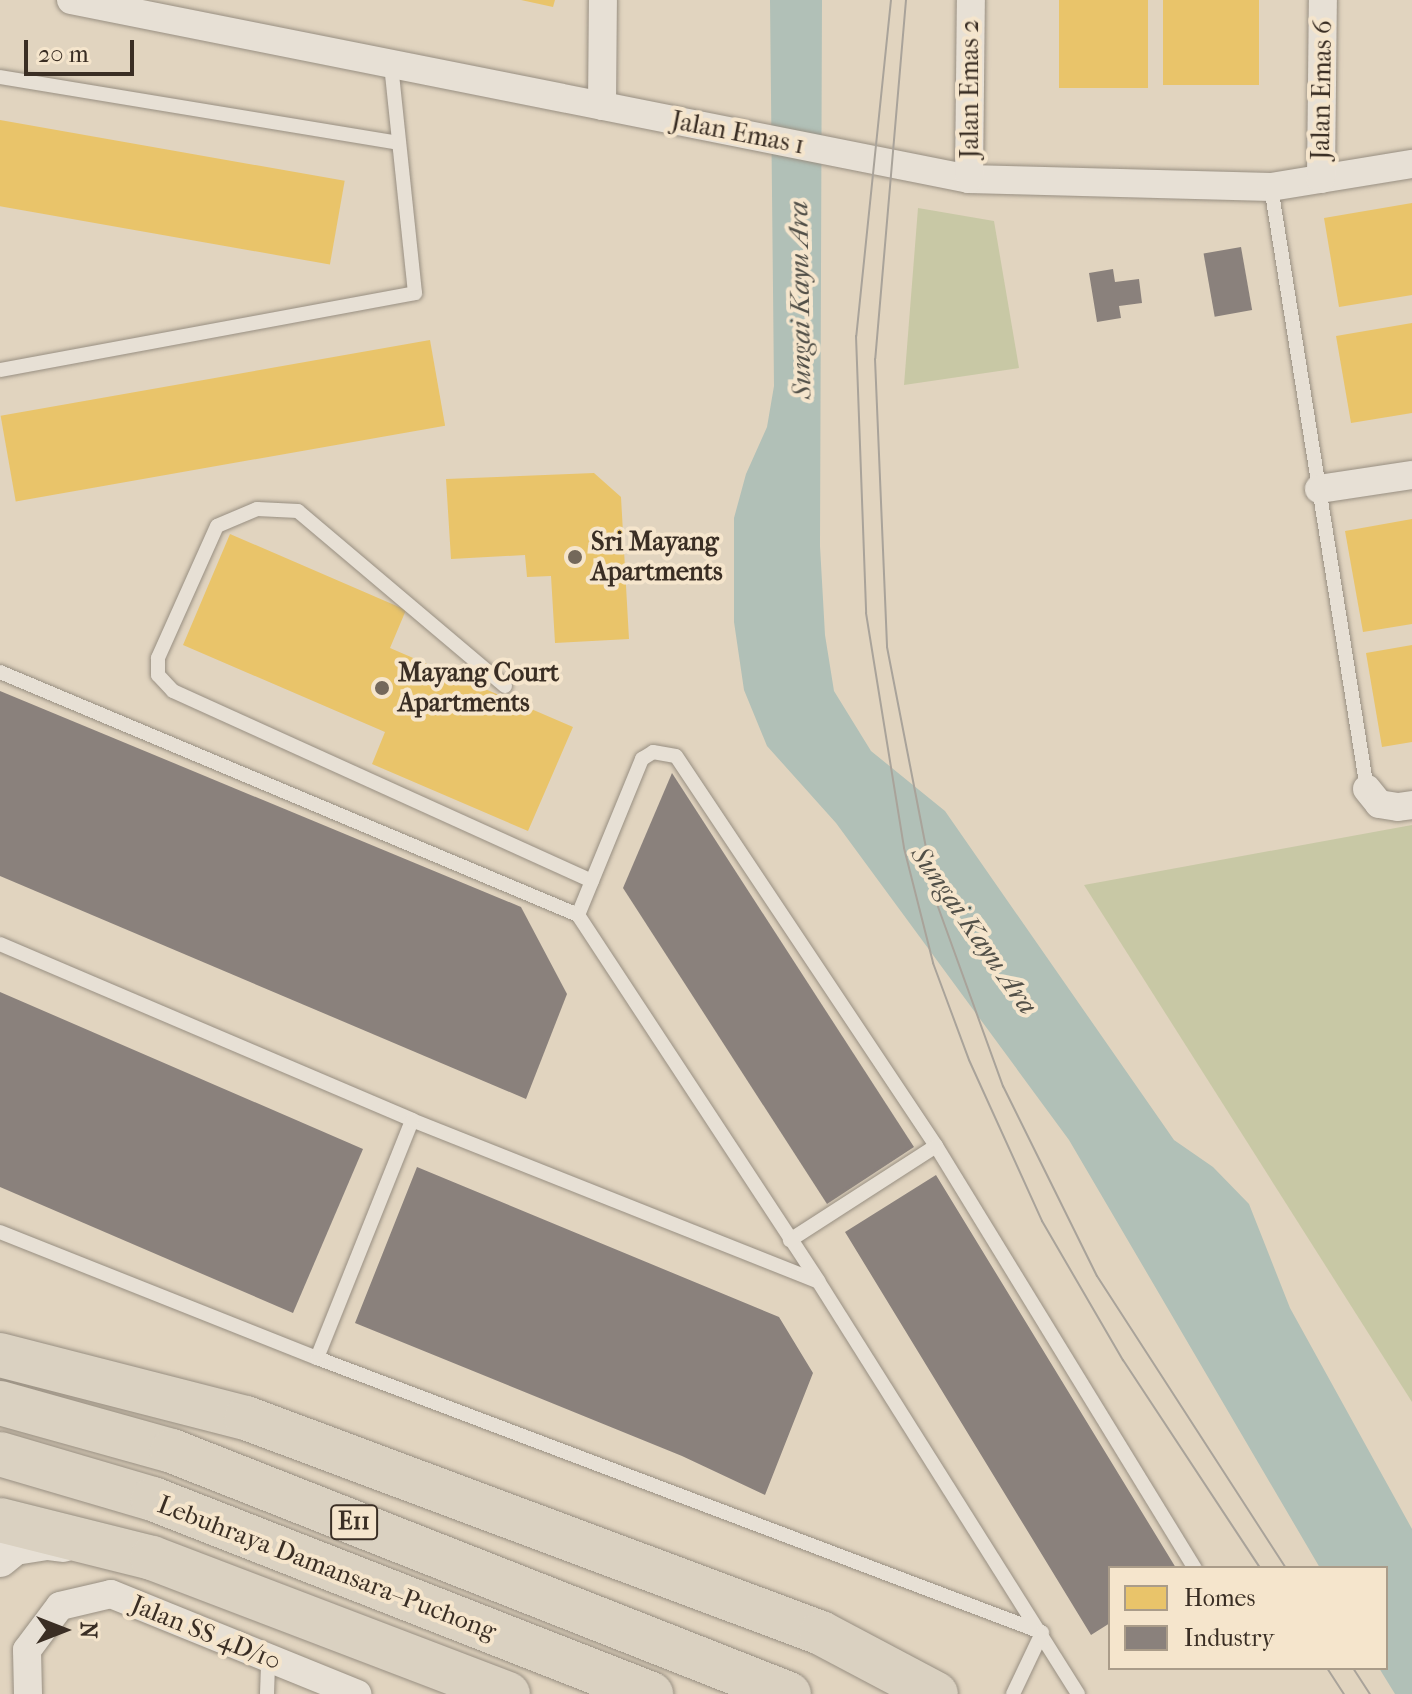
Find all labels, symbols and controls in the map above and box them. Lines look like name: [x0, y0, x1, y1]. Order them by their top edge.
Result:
street label: Jalan Emas 2: [954, 19, 986, 159]
street label: Jalan Emas 6: [1305, 20, 1339, 160]
scale bar: [28, 24, 138, 74]
text: 20 m: [38, 40, 89, 68]
street label: Jalan Emas 1: [669, 105, 807, 161]
water label: Sungai Kayu Ara: [781, 201, 819, 399]
place label: Sri Mayang Apartments: [591, 526, 723, 588]
marker: Sri Mayang Apartments: [566, 548, 584, 566]
place label: Mayang Court Apartments: [398, 657, 559, 718]
marker: Mayang Court Apartments: [373, 679, 391, 697]
water label: Sungai Kayu Ara: [903, 839, 1045, 1021]
street label: Lebuhraya Damansara–Puchong: [153, 1489, 501, 1647]
road number: E11: [330, 1502, 378, 1542]
legend: [1108, 1566, 1388, 1670]
text: Homes: [1184, 1584, 1255, 1612]
street label: Jalan SS 4D/10: [127, 1589, 285, 1677]
north arrow: [24, 1590, 104, 1670]
text: N: [75, 1622, 101, 1638]
text: Industry: [1184, 1624, 1274, 1652]

